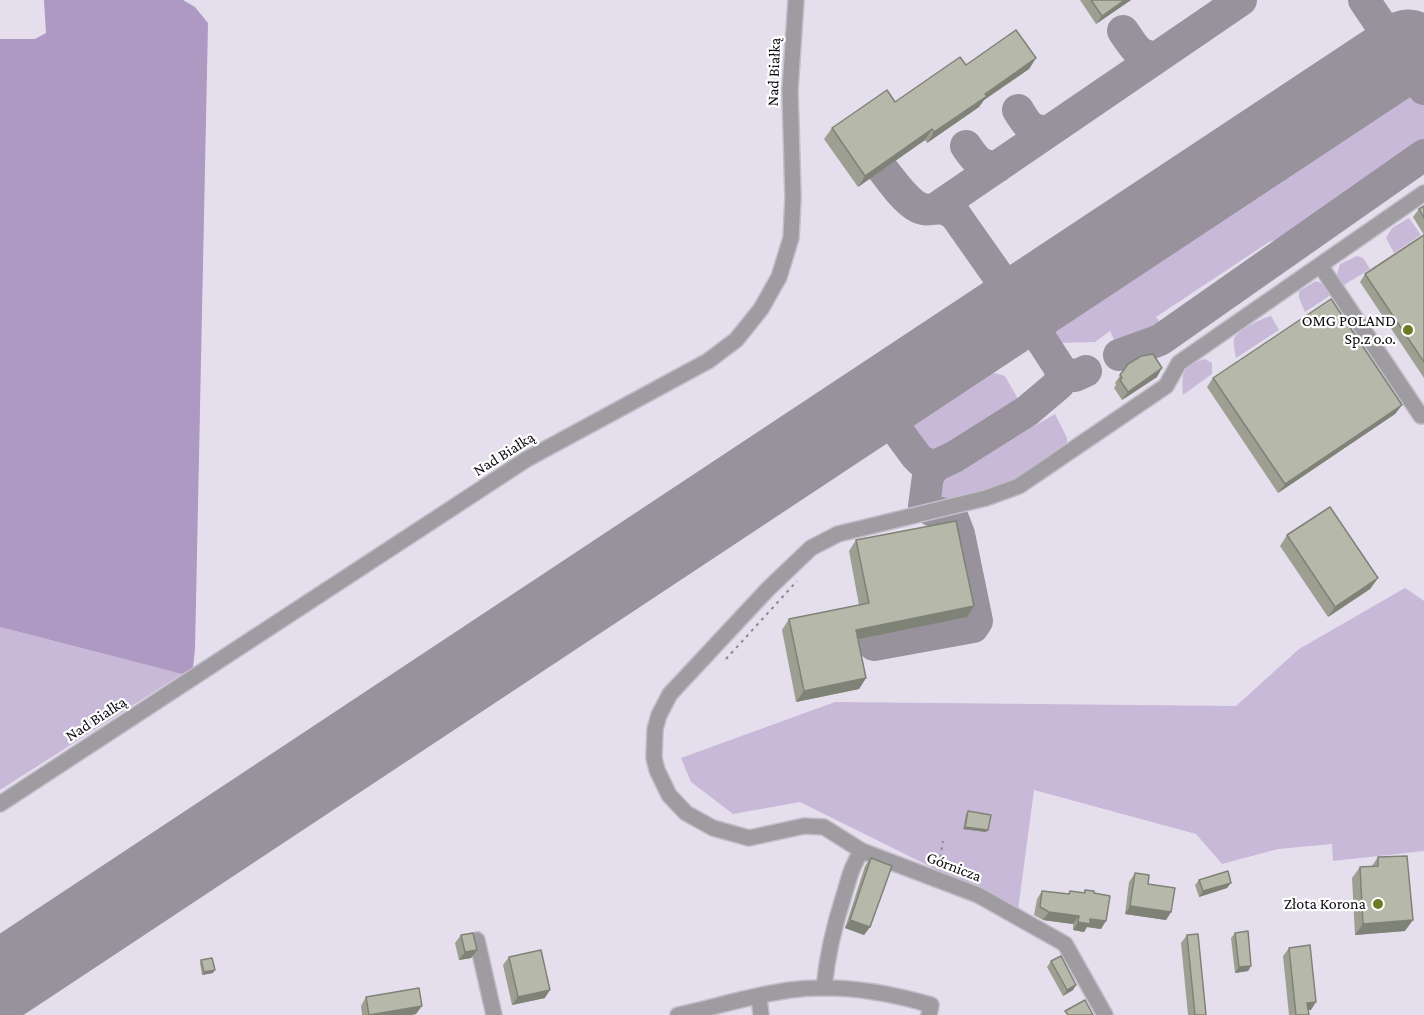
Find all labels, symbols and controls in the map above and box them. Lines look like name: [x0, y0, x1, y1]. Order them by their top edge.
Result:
street label: Nad Białką: [763, 37, 785, 107]
place label: OMG POLAND Sp.z o.o.: [1302, 311, 1396, 349]
marker: OMG POLAND Sp.z o.o.: [1401, 323, 1415, 337]
street label: Nad Białką: [470, 428, 538, 480]
street label: Nad Białką: [62, 692, 130, 746]
street label: Górnicza: [924, 848, 984, 886]
place label: Złota Korona: [1284, 894, 1366, 914]
marker: Złota Korona: [1371, 897, 1385, 911]

